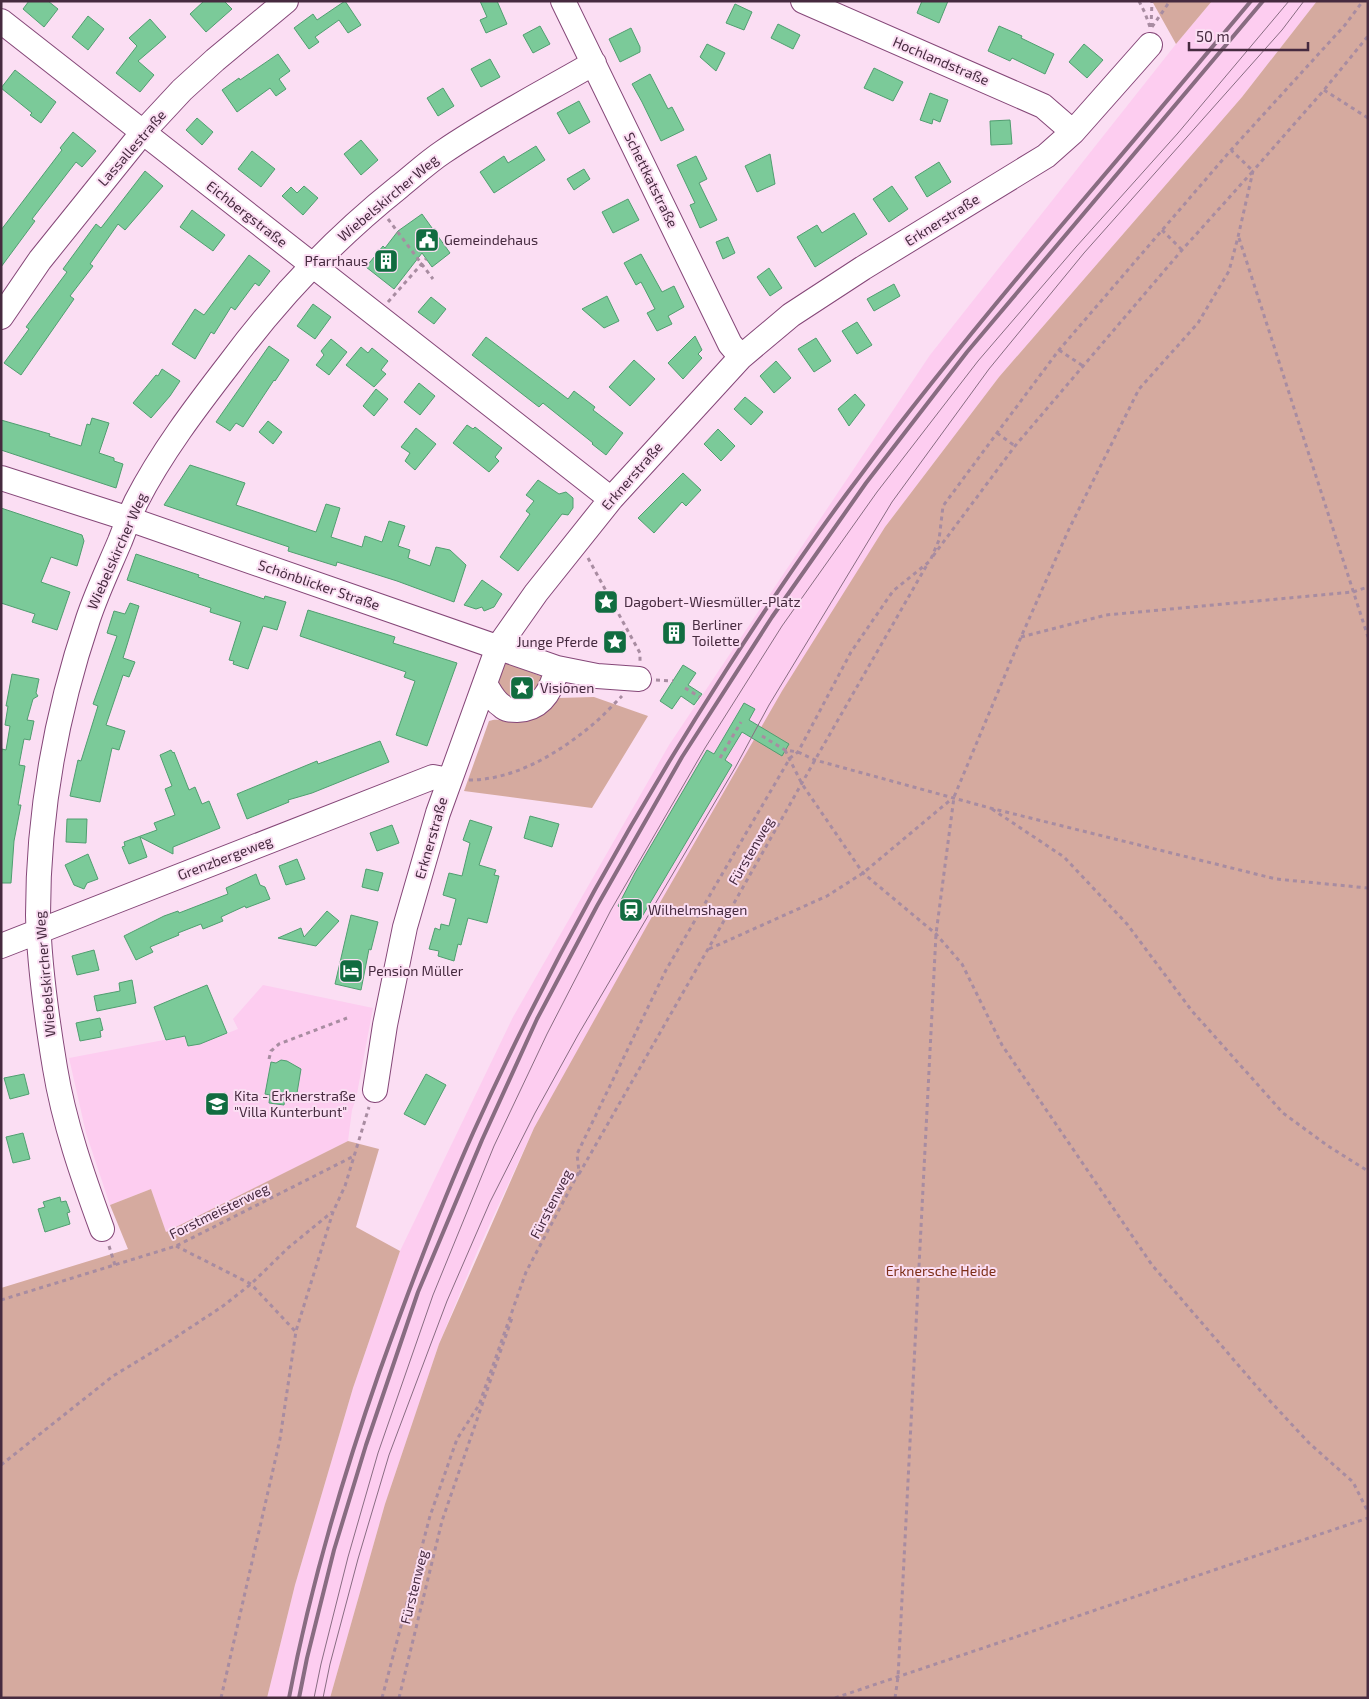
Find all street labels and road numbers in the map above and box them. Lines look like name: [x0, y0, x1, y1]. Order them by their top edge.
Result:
street label: Hochlandstraße: [890, 33, 992, 88]
street label: Lassallestraße: [94, 106, 169, 189]
street label: Schettkatstraße: [621, 129, 682, 230]
street label: Wiebelskircher Weg: [334, 150, 442, 245]
street label: Eichbergstraße: [204, 177, 291, 250]
street label: Erknerstraße: [901, 190, 982, 249]
street label: Erknerstraße: [597, 438, 666, 513]
street label: Wiebelskircher Weg: [83, 490, 150, 612]
street label: Schönblicker Straße: [256, 556, 382, 613]
street label: Erknerstraße: [411, 795, 450, 881]
street label: Fürstenweg: [724, 814, 777, 888]
street label: Grenzbergeweg: [175, 832, 275, 883]
street label: Wiebelskircher Weg: [31, 910, 58, 1038]
street label: Fürstenweg: [526, 1166, 575, 1241]
street label: Forstmeisterweg: [166, 1179, 272, 1242]
street label: Fürstenweg: [396, 1548, 431, 1626]

